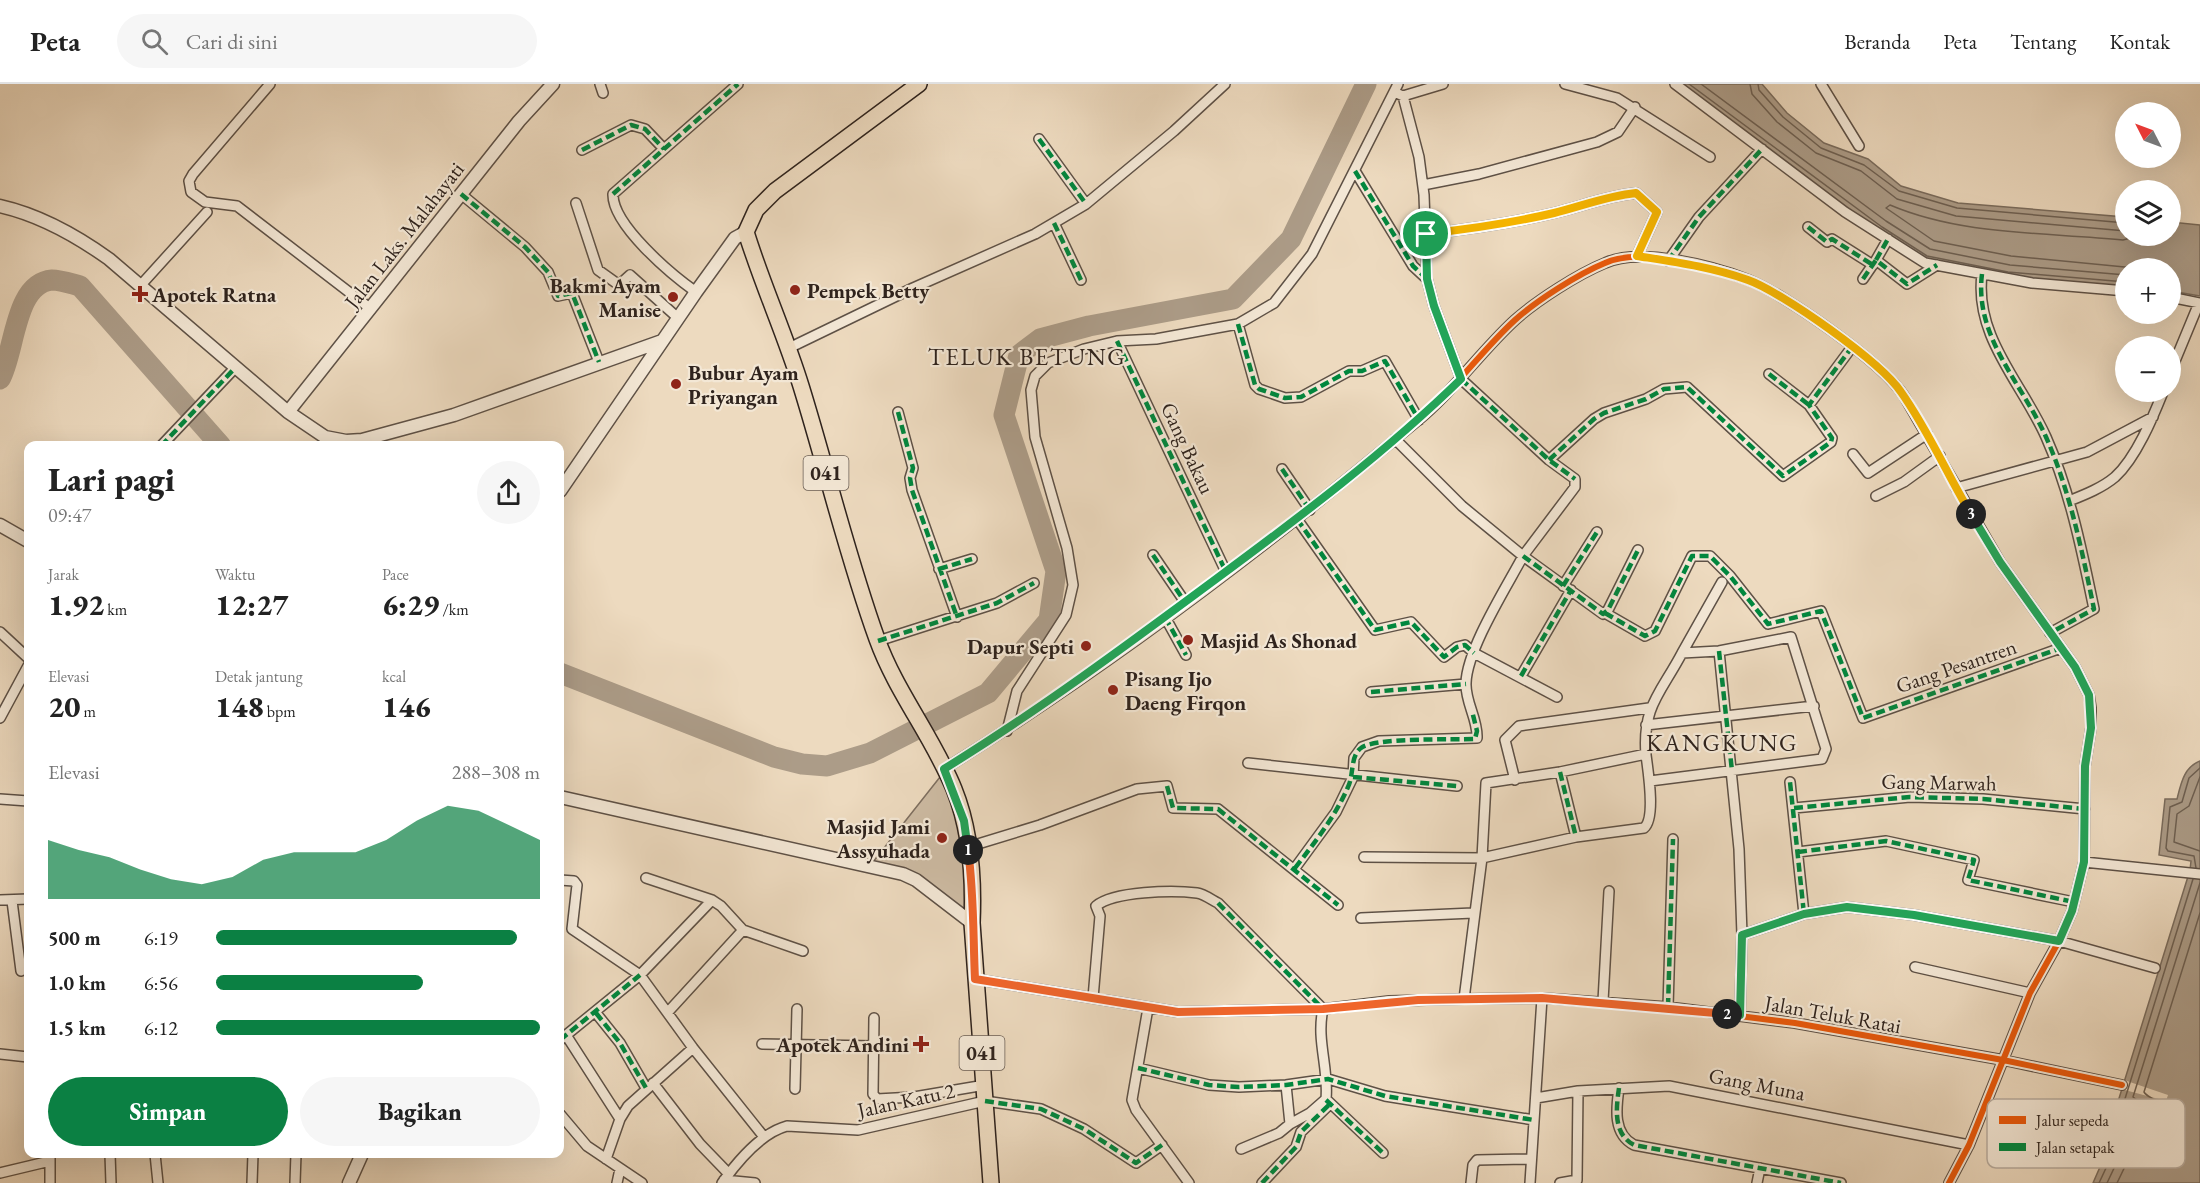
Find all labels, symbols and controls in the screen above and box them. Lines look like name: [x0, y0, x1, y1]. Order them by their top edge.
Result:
search box: [117, 14, 537, 68]
text: Peta: [30, 23, 81, 59]
icon: search: [138, 25, 171, 58]
text: Cari di sini: [186, 27, 278, 56]
text: Beranda: [1844, 28, 1910, 55]
text: Peta: [1943, 28, 1977, 55]
text: Tentang: [2010, 28, 2076, 55]
text: Kontak: [2109, 28, 2170, 55]
north arrow: [2115, 102, 2181, 168]
map controls: [2115, 102, 2181, 402]
street label: Jalan Laks. Malahayati: [337, 156, 470, 315]
button: layers: [2115, 180, 2181, 246]
pin: [1400, 208, 1451, 259]
icon: arrive: [1409, 217, 1442, 250]
button: +: [2115, 258, 2181, 324]
place label: Bakmi Ayam Manise: [550, 272, 661, 323]
place label: Pempek Betty: [807, 277, 930, 304]
place label: Apotek Ratna: [151, 281, 277, 308]
marker: Pempek Betty: [788, 283, 802, 297]
marker: Apotek Ratna: [133, 287, 147, 301]
marker: Bakmi Ayam Manise: [666, 290, 680, 304]
button: −: [2115, 336, 2181, 402]
district label: TELUK BETUNG: [928, 341, 1126, 372]
place label: Bubur Ayam Priyangan: [688, 359, 799, 410]
marker: Bubur Ayam Priyangan: [669, 377, 683, 391]
street label: Gang Bakau: [1155, 398, 1221, 498]
road number: 041: [804, 456, 848, 490]
text: Lari pagi: [48, 458, 175, 501]
button: share: [477, 461, 540, 524]
pin: 3: [1956, 499, 1986, 529]
text: 09:47: [48, 502, 91, 528]
text: 3: [1967, 503, 1975, 524]
text: Jarak: [48, 564, 79, 585]
text: Waktu: [215, 564, 255, 585]
text: Pace: [382, 564, 409, 585]
text: 1.92: [48, 585, 104, 624]
text: 12:27: [215, 585, 288, 624]
text: 6:29: [382, 585, 439, 624]
text: km: [104, 599, 127, 620]
text: /km: [439, 599, 469, 620]
place label: Masjid As Shonad: [1200, 627, 1357, 654]
place label: Dapur Septi: [967, 633, 1074, 660]
marker: Masjid As Shonad: [1181, 633, 1195, 647]
street label: Gang Pesantren: [1892, 633, 2020, 699]
marker: Dapur Septi: [1079, 639, 1093, 653]
place label: Pisang Ijo Daeng Firqon: [1125, 665, 1246, 716]
text: Elevasi: [48, 666, 89, 687]
text: Detak jantung: [215, 666, 303, 687]
text: kcal: [382, 666, 406, 687]
marker: Pisang Ijo Daeng Firqon: [1106, 683, 1120, 697]
text: 20: [48, 687, 80, 726]
text: 148: [215, 687, 264, 726]
text: 146: [382, 687, 431, 726]
text: m: [80, 701, 96, 722]
text: bpm: [264, 701, 296, 722]
district label: KANGKUNG: [1646, 727, 1798, 758]
text: Elevasi: [48, 759, 100, 785]
text: 288–308 m: [452, 759, 540, 785]
street label: Gang Marwah: [1881, 767, 1997, 797]
place label: Masjid Jami Assyuhada: [826, 813, 931, 864]
marker: Masjid Jami Assyuhada: [935, 831, 949, 845]
pin: 1: [953, 835, 983, 865]
text: 1: [964, 839, 972, 860]
text: 500 m: [48, 925, 101, 951]
text: 6:19: [144, 925, 178, 951]
text: 1.0 km: [48, 970, 106, 996]
text: 6:56: [144, 970, 178, 996]
street label: Jalan Teluk Ratai: [1761, 988, 1903, 1039]
pin: 2: [1712, 999, 1742, 1029]
text: 2: [1723, 1003, 1731, 1024]
text: 1.5 km: [48, 1015, 106, 1041]
text: 6:12: [144, 1015, 178, 1041]
place label: Apotek Andini: [775, 1031, 909, 1058]
road number: 041: [960, 1036, 1004, 1070]
marker: Apotek Andini: [914, 1037, 928, 1051]
street label: Gang Muna: [1707, 1061, 1808, 1107]
button: Simpan: [48, 1077, 288, 1146]
button: Bagikan: [300, 1077, 540, 1146]
street label: Jalan Katu 2: [853, 1077, 957, 1124]
legend: [1987, 1099, 2185, 1168]
text: Jalur sepeda: [2034, 1110, 2110, 1131]
text: Jalan setapak: [2034, 1137, 2115, 1158]

